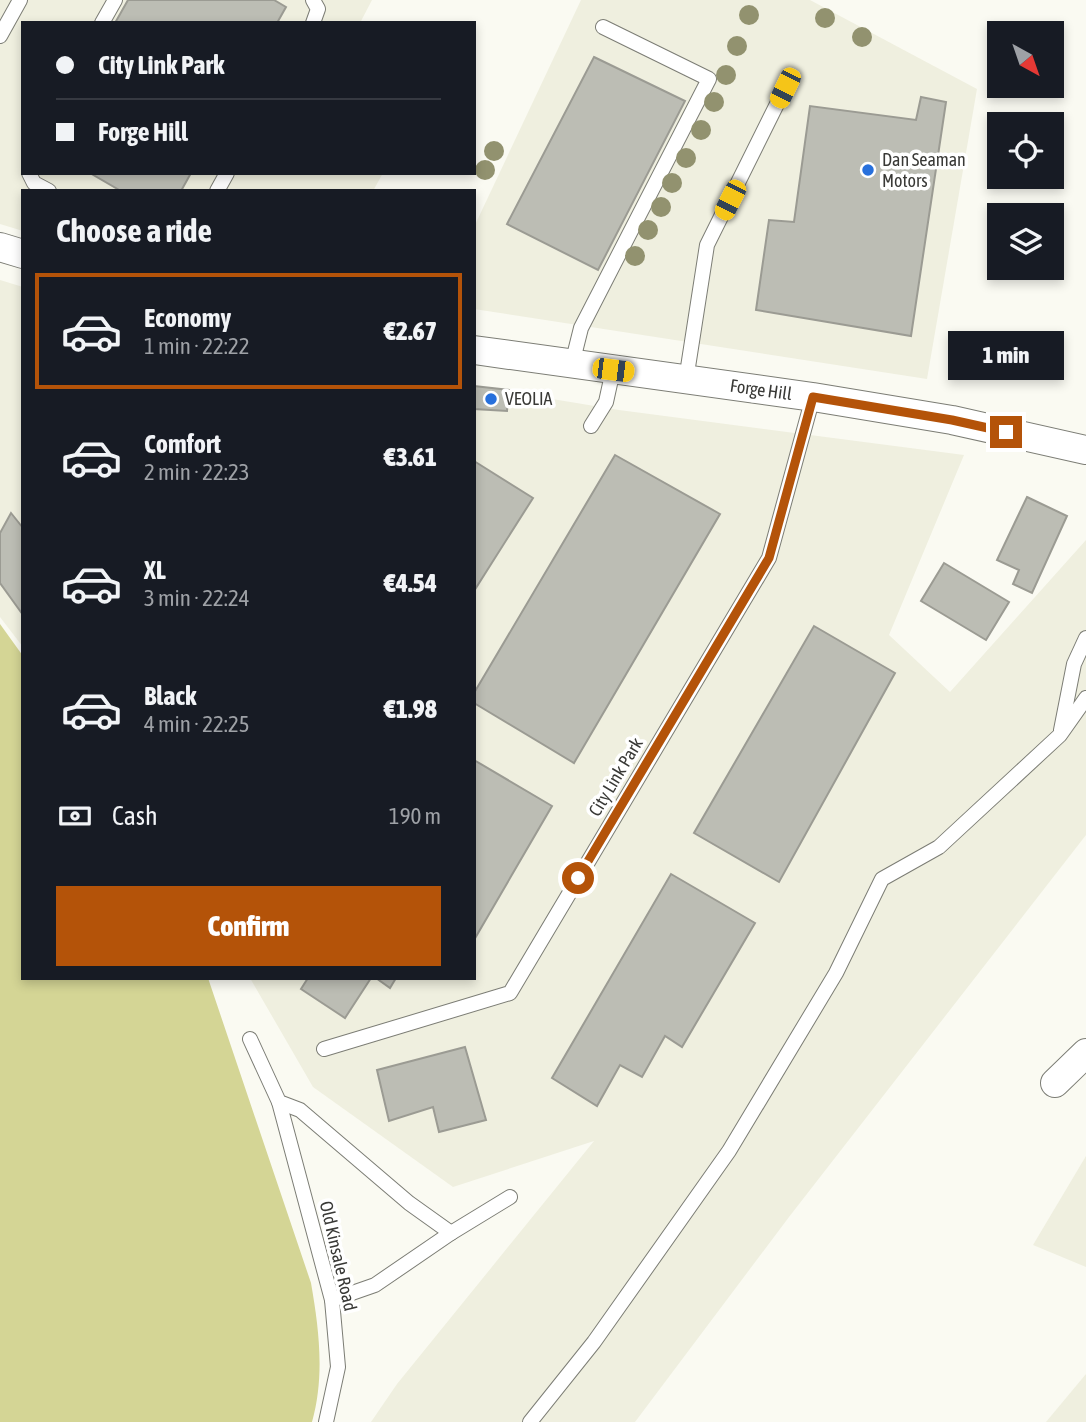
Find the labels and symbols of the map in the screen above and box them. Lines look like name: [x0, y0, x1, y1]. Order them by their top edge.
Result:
north arrow: [987, 21, 1064, 98]
car: [767, 65, 804, 111]
place label: Dan Seaman Motors: [882, 149, 966, 191]
marker: Dan Seaman Motors: [860, 162, 876, 178]
car: [712, 177, 749, 223]
callout: 1 min: [948, 330, 1064, 380]
car: [591, 357, 636, 383]
street label: Forge Hill: [729, 375, 794, 404]
place label: VEOLIA: [505, 388, 553, 409]
marker: VEOLIA: [483, 391, 499, 407]
route end: [990, 416, 1022, 448]
street label: City Link Park: [584, 734, 647, 820]
route start: [562, 862, 594, 894]
street label: Old Kinsale Road: [316, 1199, 361, 1313]

